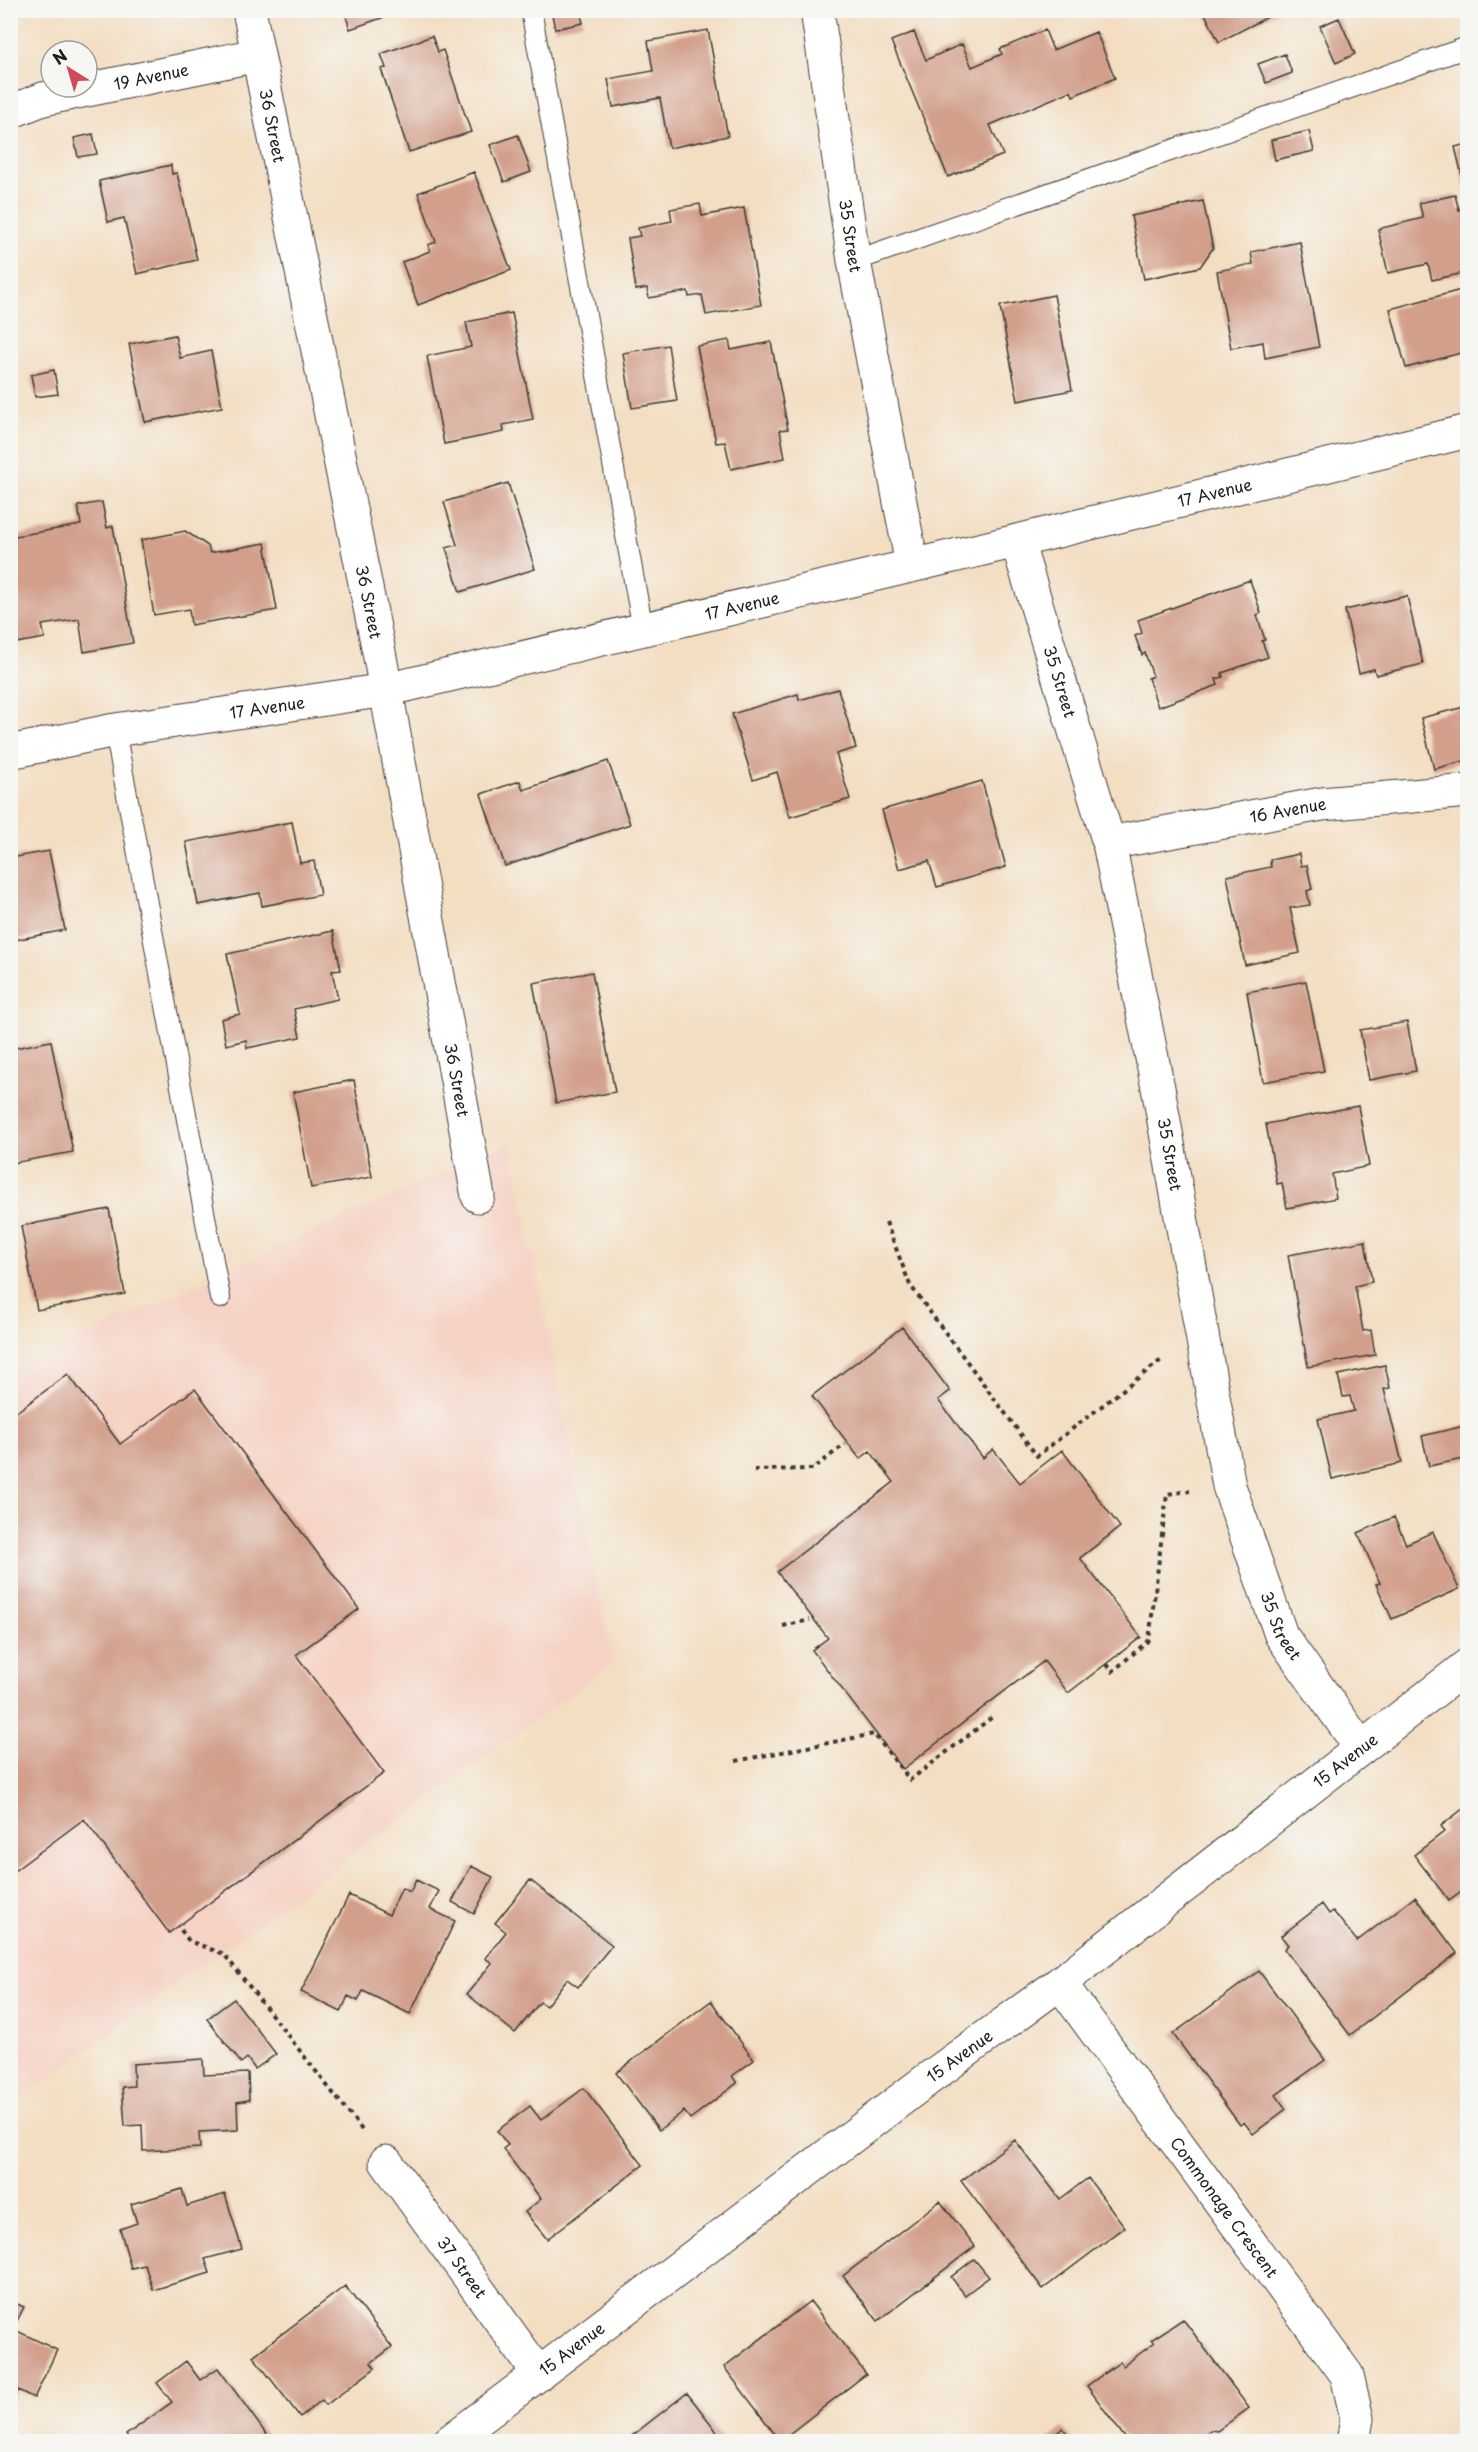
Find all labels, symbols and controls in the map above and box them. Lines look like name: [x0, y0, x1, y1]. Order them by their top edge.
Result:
north arrow: [39, 39, 99, 99]
text: N: [47, 43, 72, 70]
street label: 19 Avenue: [111, 56, 191, 95]
street label: 36 Street: [254, 87, 293, 165]
street label: 35 Street: [834, 197, 869, 274]
street label: 17 Avenue: [1175, 471, 1254, 512]
street label: 36 Street: [351, 563, 389, 641]
street label: 17 Avenue: [702, 585, 782, 625]
street label: 35 Street: [1039, 643, 1083, 721]
street label: 17 Avenue: [228, 689, 306, 724]
street label: 16 Avenue: [1248, 790, 1328, 828]
street label: 36 Street: [439, 1041, 476, 1119]
street label: 35 Street: [1153, 1116, 1189, 1193]
street label: 35 Street: [1256, 1588, 1308, 1665]
street label: 15 Avenue: [1307, 1727, 1382, 1793]
street label: 15 Avenue: [921, 2023, 997, 2087]
street label: Commonage Crescent: [1165, 2131, 1285, 2283]
street label: 37 Street: [432, 2231, 494, 2303]
street label: 15 Avenue: [533, 2315, 609, 2381]

